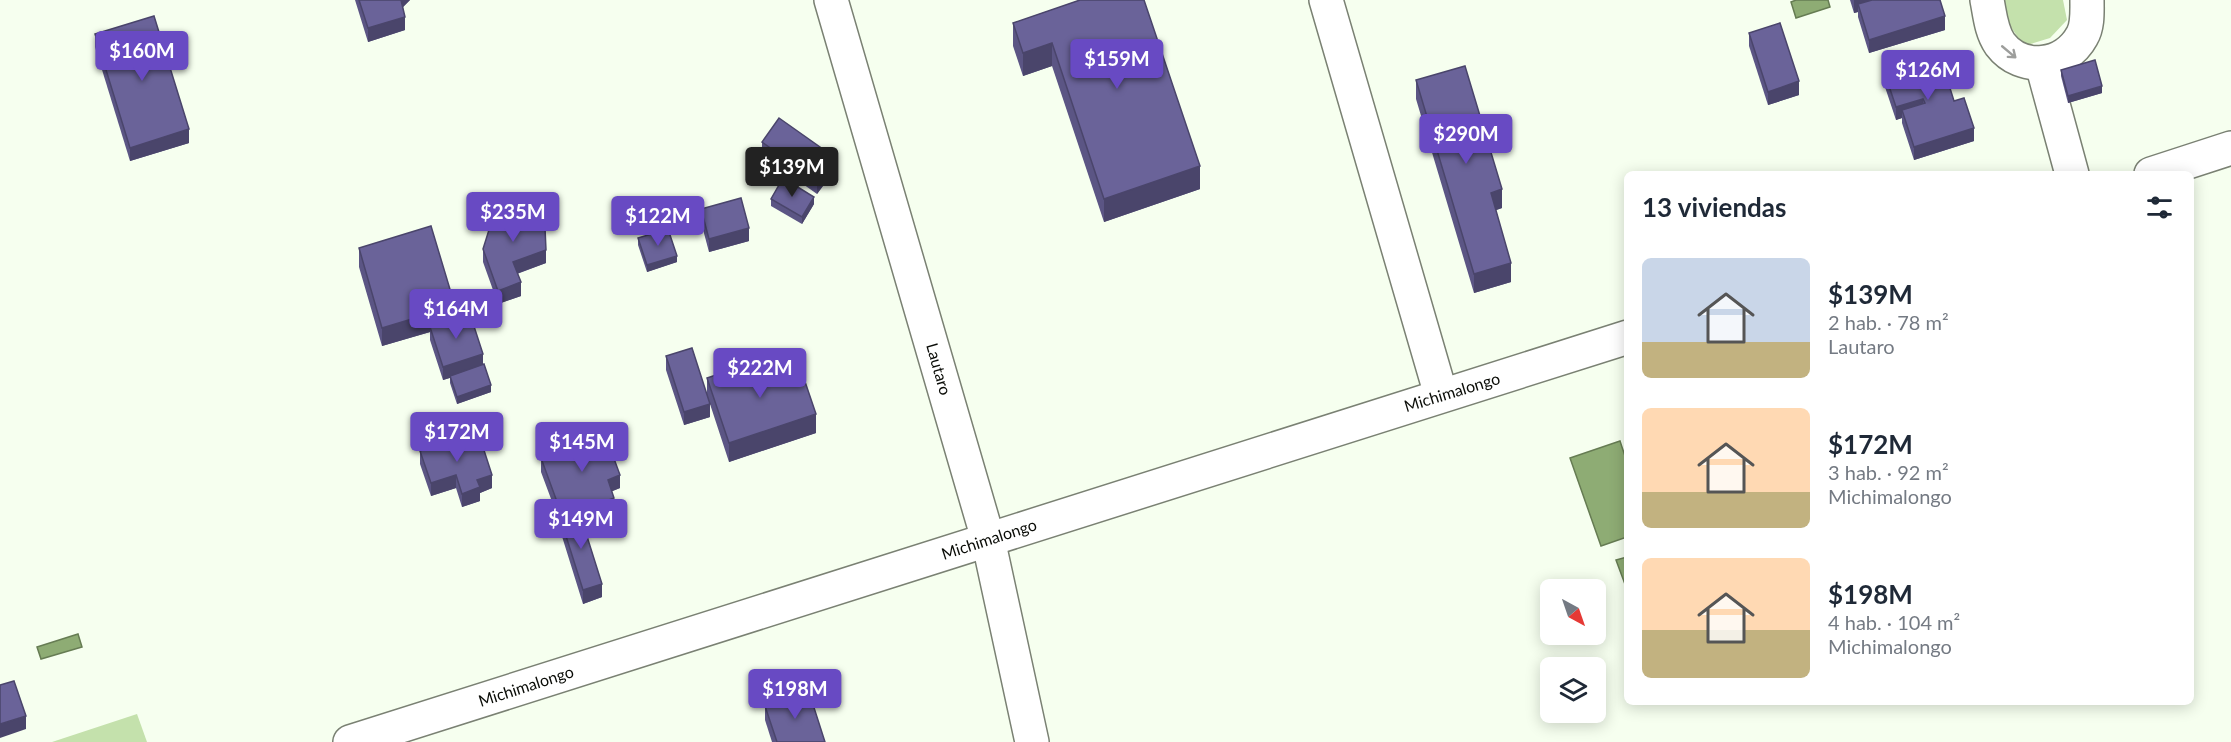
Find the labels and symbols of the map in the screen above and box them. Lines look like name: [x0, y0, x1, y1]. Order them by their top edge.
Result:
pin: $160M: [100, 31, 184, 82]
pin: $159M: [1075, 39, 1159, 90]
one-way arrow: [2001, 45, 2017, 58]
pin: $126M: [1886, 50, 1970, 101]
pin: $290M: [1424, 114, 1508, 165]
pin: $139M: [750, 147, 834, 198]
pin: $235M: [471, 192, 555, 243]
pin: $122M: [616, 196, 700, 247]
pin: $164M: [414, 289, 498, 340]
street label: Lautaro: [923, 341, 956, 397]
pin: $222M: [718, 348, 802, 399]
street label: Michimalongo: [1402, 368, 1502, 415]
pin: $172M: [415, 412, 499, 463]
pin: $145M: [540, 422, 624, 473]
pin: $149M: [539, 499, 623, 550]
street label: Michimalongo: [939, 514, 1039, 563]
north arrow: [1540, 579, 1606, 645]
street label: Michimalongo: [476, 661, 576, 710]
pin: $198M: [753, 669, 837, 720]

